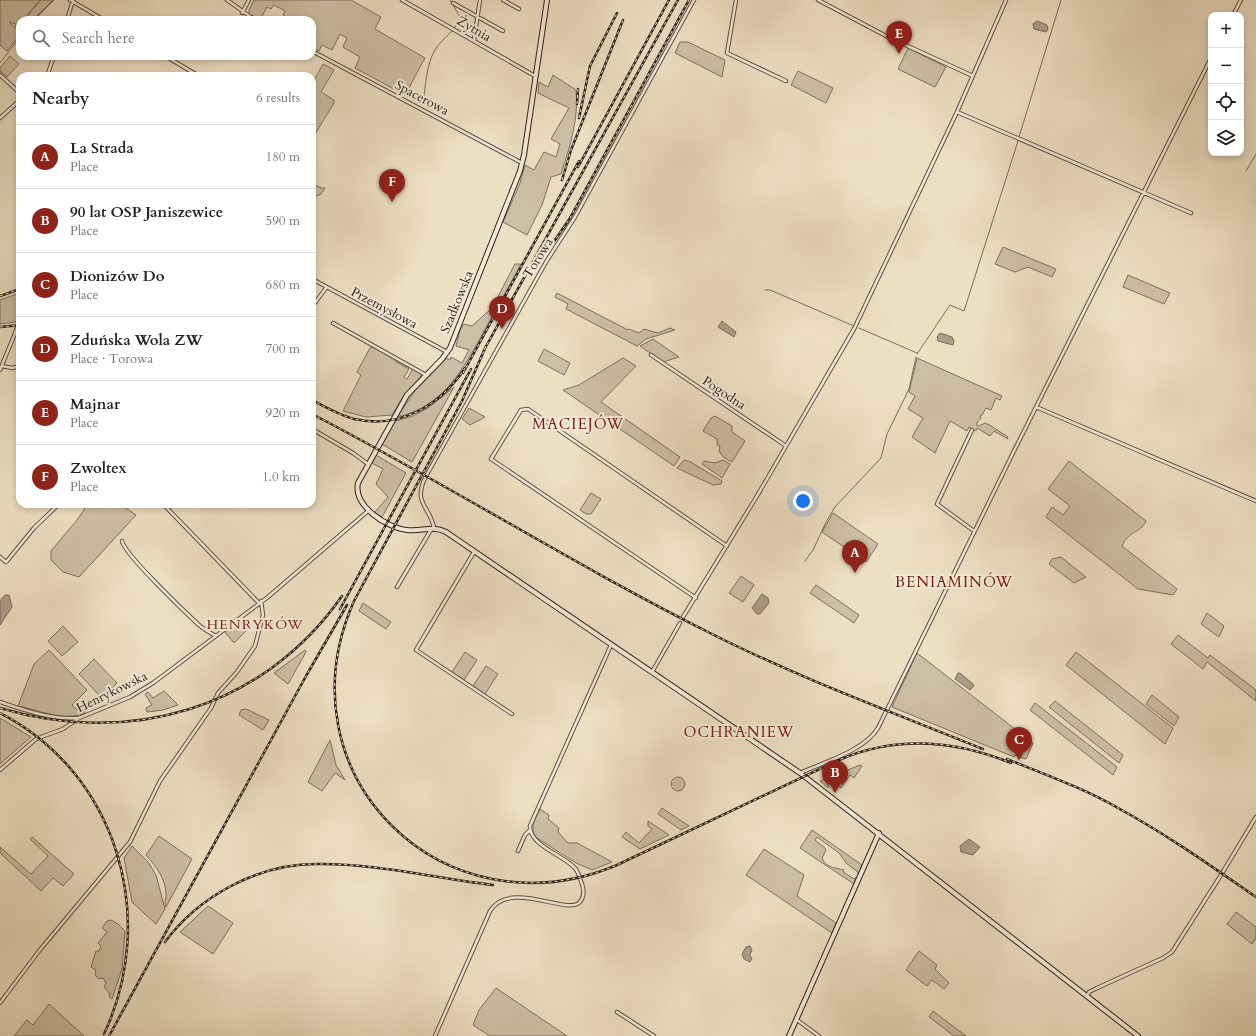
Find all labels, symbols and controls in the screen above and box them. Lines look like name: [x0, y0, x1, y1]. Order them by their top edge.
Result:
street label: Żytnia: [454, 12, 495, 46]
map controls: [1208, 12, 1244, 156]
button: +: [1208, 12, 1244, 48]
search box: [16, 16, 316, 60]
pin: E: [886, 21, 912, 54]
icon: search: [30, 27, 52, 49]
text: Search here: [62, 28, 135, 48]
button: −: [1208, 48, 1244, 84]
street label: Spacerowa: [392, 76, 452, 120]
button: locate: [1208, 84, 1244, 120]
text: Nearby: [32, 87, 89, 110]
text: 6 results: [256, 89, 300, 107]
button: layers: [1208, 120, 1244, 156]
text: La Strada: [70, 138, 134, 158]
text: A: [40, 148, 50, 166]
text: 180 m: [266, 148, 300, 166]
text: Place: [70, 158, 98, 176]
pin: F: [379, 169, 405, 202]
text: 90 lat OSP Janiszewice: [70, 202, 223, 222]
text: B: [40, 212, 50, 230]
text: 590 m: [266, 212, 300, 230]
text: Place: [70, 222, 98, 240]
street label: Torowa: [519, 234, 558, 282]
text: Dionizów Do: [70, 266, 164, 286]
street label: Szadkowska: [436, 268, 478, 336]
text: C: [40, 276, 50, 294]
text: 680 m: [266, 276, 300, 294]
street label: Przemysłowa: [348, 283, 421, 333]
text: Place: [70, 286, 98, 304]
pin: D: [489, 296, 515, 329]
text: Zduńska Wola ZW: [70, 330, 203, 350]
text: D: [39, 340, 51, 358]
text: 700 m: [266, 340, 300, 358]
text: Place · Torowa: [70, 350, 153, 368]
street label: Pogodna: [699, 372, 750, 414]
text: Majnar: [70, 394, 120, 414]
text: E: [41, 404, 49, 422]
text: 920 m: [266, 404, 300, 422]
text: Place: [70, 414, 98, 432]
district label: MACIEJÓW: [532, 414, 624, 434]
text: Zwoltex: [70, 458, 127, 478]
text: F: [41, 468, 49, 486]
text: 1.0 km: [262, 468, 300, 486]
text: Place: [70, 478, 98, 496]
your location: [793, 491, 813, 511]
pin: A: [842, 540, 868, 573]
district label: BENIAMINÓW: [895, 572, 1013, 592]
district label: HENRYKÓW: [206, 615, 304, 634]
street label: Henrykowska: [73, 667, 151, 717]
district label: OCHRANIEW: [684, 722, 794, 742]
pin: C: [1006, 727, 1032, 760]
pin: B: [822, 760, 848, 793]

